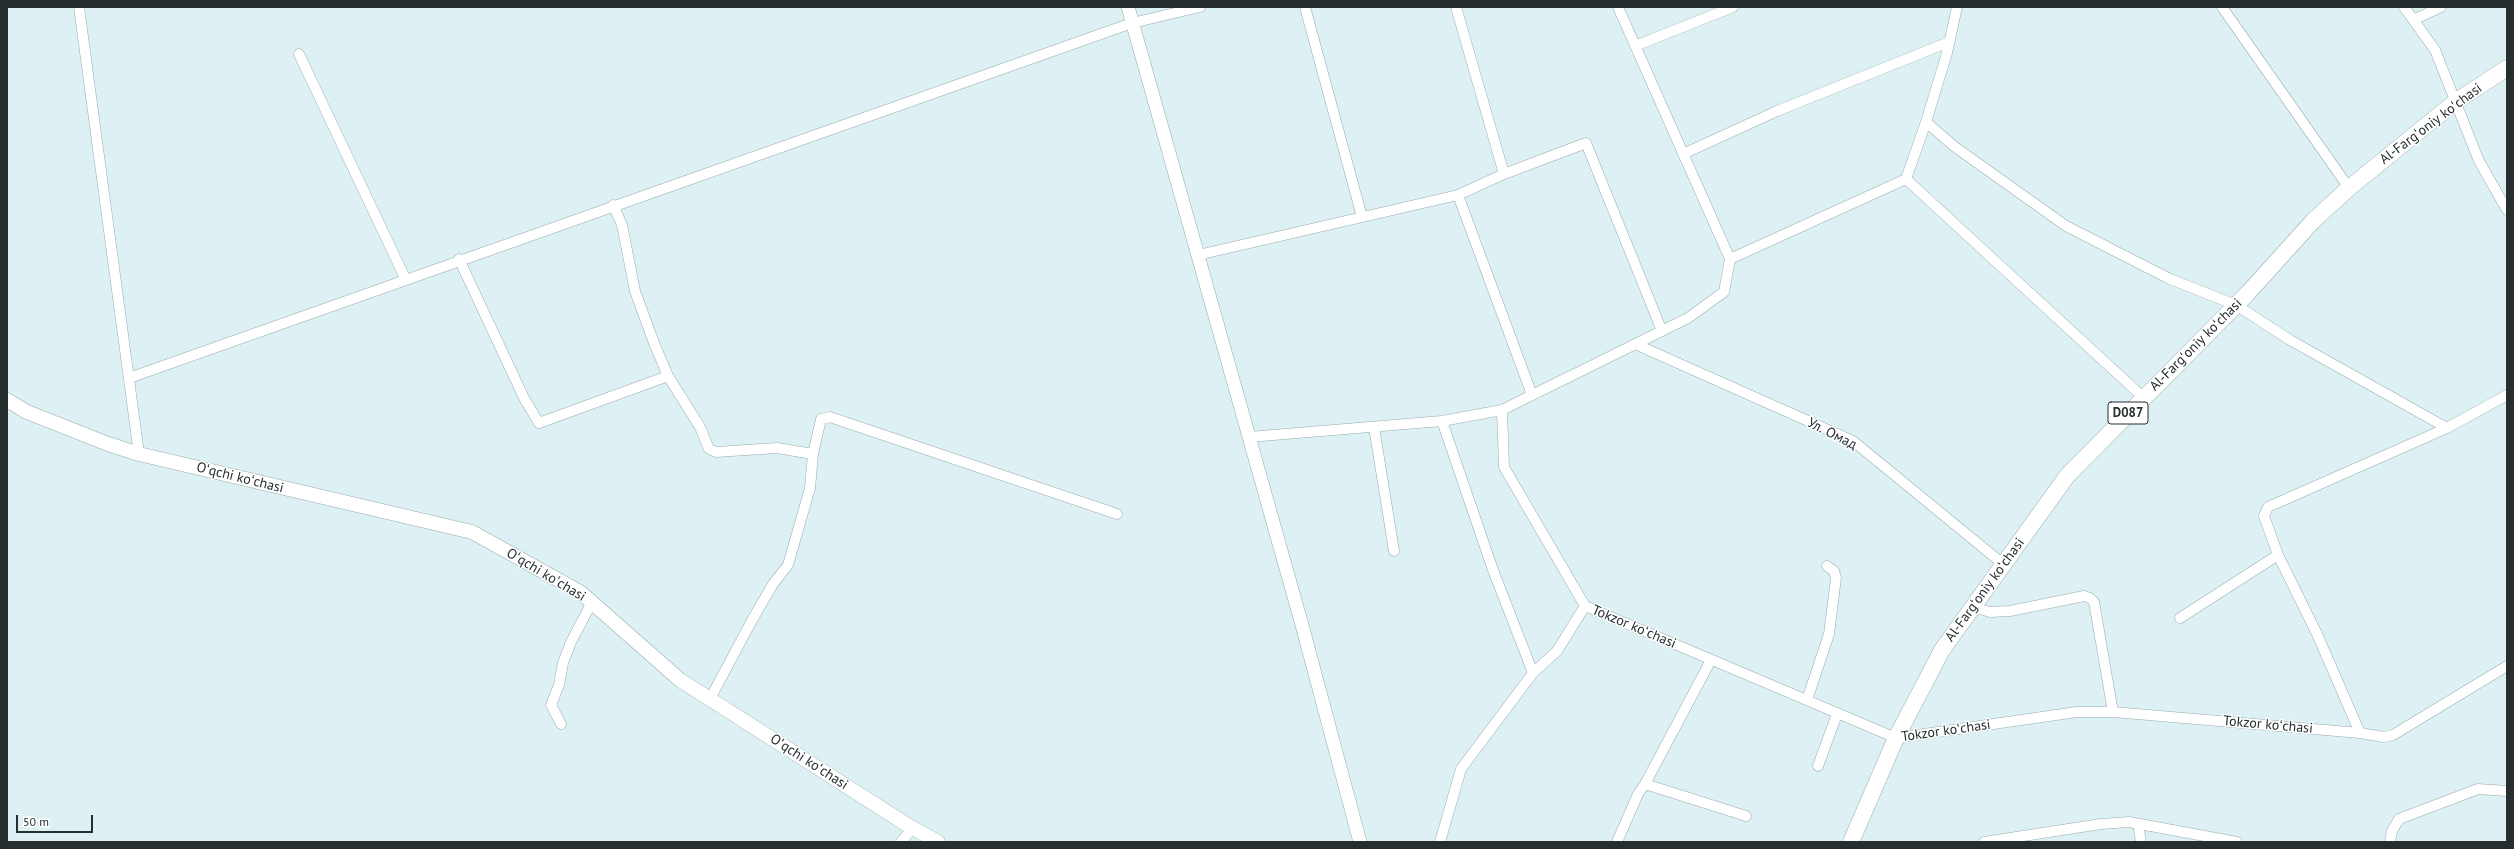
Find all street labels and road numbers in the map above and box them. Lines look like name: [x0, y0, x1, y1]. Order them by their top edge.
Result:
street label: Al-Fargʻoniy koʻchasi: [2377, 80, 2485, 168]
street label: Al-Fargʻoniy koʻchasi: [2146, 295, 2246, 395]
road number: D087: [2108, 402, 2148, 424]
street label: Ул. Омад: [1804, 414, 1860, 454]
street label: Oʻqchi koʻchasi: [195, 459, 285, 497]
street label: Al-Fargʻoniy koʻchasi: [1942, 535, 2028, 645]
street label: Oʻqchi koʻchasi: [503, 545, 589, 605]
street label: Tokzor koʻchasi: [1589, 602, 1679, 652]
street label: Tokzor koʻchasi: [2222, 713, 2314, 737]
street label: Tokzor koʻchasi: [1900, 716, 1992, 746]
street label: Oʻqchi koʻchasi: [767, 731, 851, 793]

